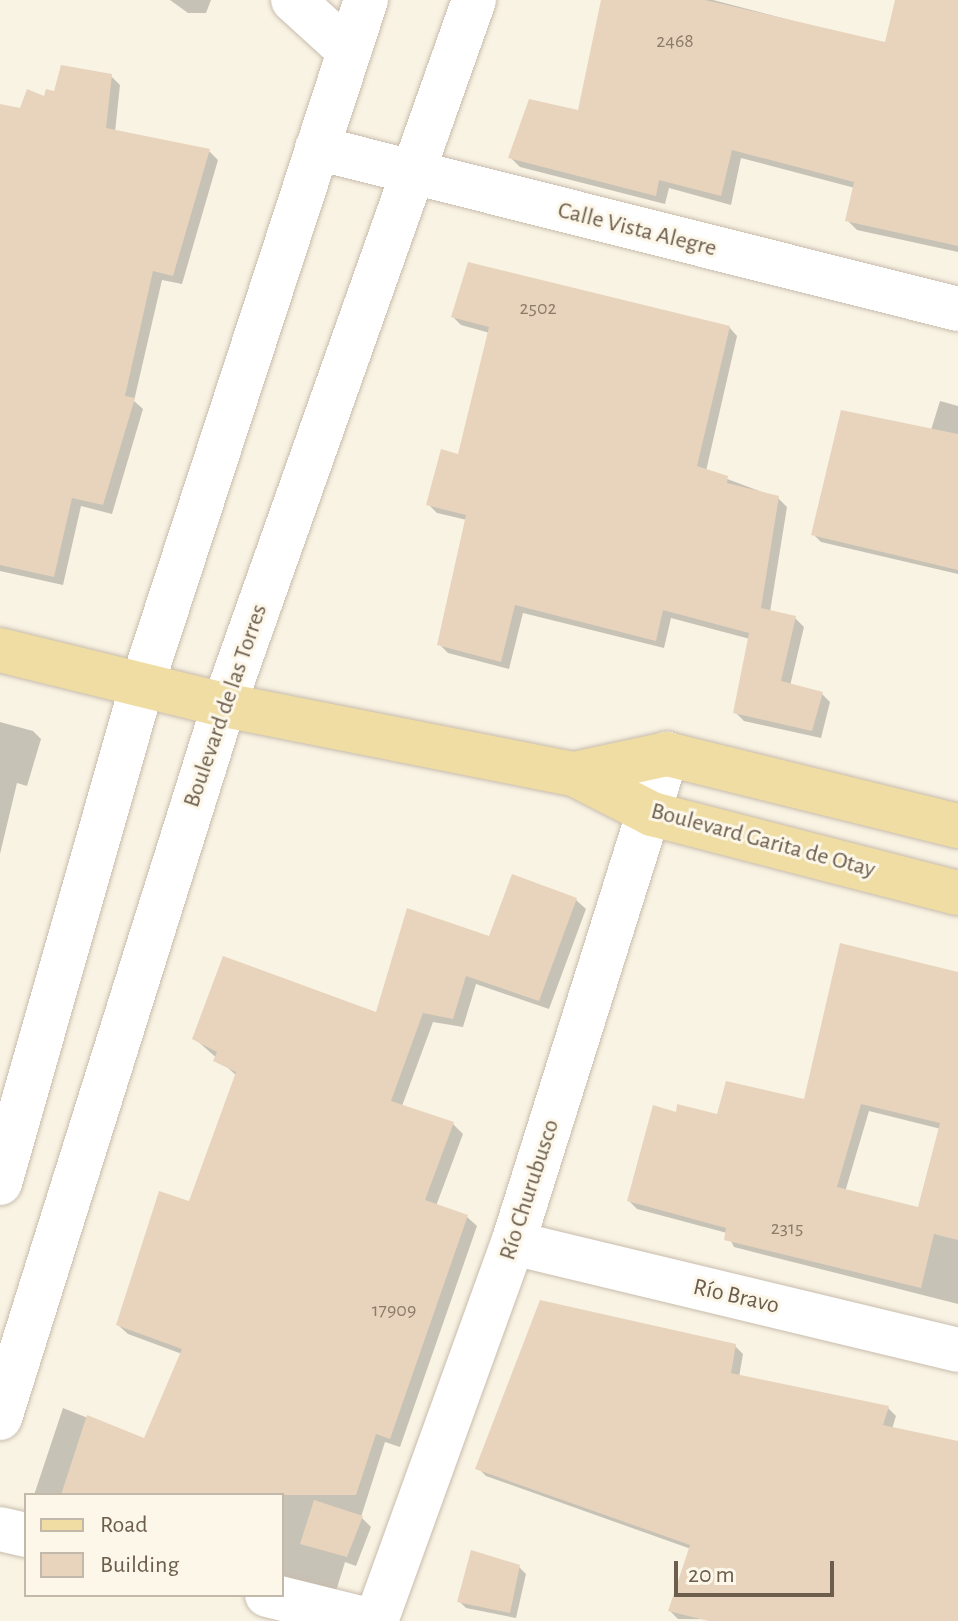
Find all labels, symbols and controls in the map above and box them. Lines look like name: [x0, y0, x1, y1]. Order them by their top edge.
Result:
house number: 2468: [656, 29, 694, 53]
street label: Calle Vista Alegre: [555, 196, 719, 264]
house number: 2502: [519, 296, 557, 320]
street label: Boulevard de las Torres: [178, 601, 274, 811]
street label: Boulevard Garita de Otay: [648, 797, 878, 885]
street label: Río Churubusco: [494, 1116, 566, 1264]
house number: 2315: [771, 1216, 803, 1240]
street label: Río Bravo: [690, 1273, 782, 1321]
house number: 17909: [372, 1298, 416, 1322]
legend: [24, 1493, 284, 1597]
text: Road: [100, 1513, 148, 1537]
scale bar: [678, 1545, 838, 1595]
text: Building: [100, 1553, 179, 1577]
text: 20 m: [688, 1563, 735, 1587]

